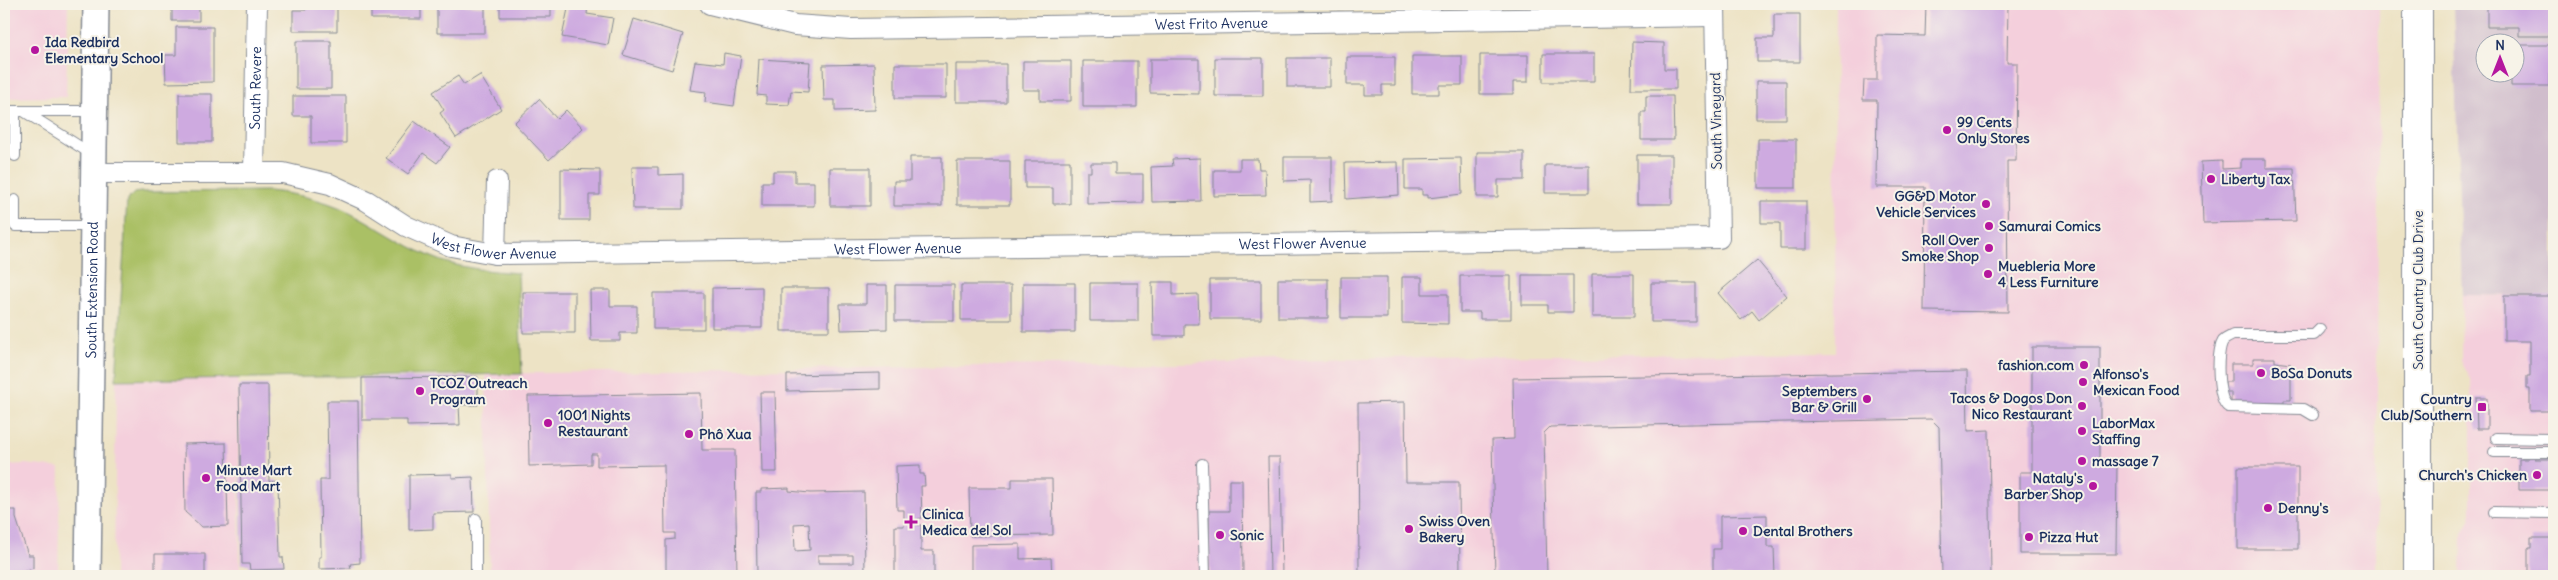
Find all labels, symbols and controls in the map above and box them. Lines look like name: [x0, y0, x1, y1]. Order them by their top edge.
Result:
street label: West Frito Avenue: [1154, 14, 1268, 33]
north arrow: [2476, 32, 2526, 82]
place label: Ida Redbird Elementary School: [45, 33, 163, 67]
text: N: [2495, 36, 2505, 54]
marker: Ida Redbird Elementary School: [29, 44, 41, 56]
street label: South Revere: [246, 46, 265, 130]
street label: South Vineyard: [1706, 72, 1726, 170]
place label: 99 Cents Only Stores: [1957, 113, 2030, 147]
marker: 99 Cents Only Stores: [1941, 124, 1953, 136]
place label: Liberty Tax: [2221, 170, 2290, 188]
marker: Liberty Tax: [2205, 173, 2217, 185]
place label: GG&D Motor Vehicle Services: [1876, 187, 1977, 221]
marker: GG&D Motor Vehicle Services: [1980, 198, 1992, 210]
street label: South Country Club Drive: [2409, 210, 2427, 370]
place label: Samurai Comics: [1999, 217, 2102, 235]
marker: Samurai Comics: [1983, 220, 1995, 232]
street label: South Extension Road: [82, 221, 102, 359]
street label: West Flower Avenue: [428, 229, 557, 263]
place label: Roll Over Smoke Shop: [1901, 231, 1979, 265]
street label: West Flower Avenue: [1239, 234, 1367, 253]
street label: West Flower Avenue: [834, 239, 962, 259]
marker: Roll Over Smoke Shop: [1983, 242, 1995, 254]
place label: Muebleria More 4 Less Furniture: [1998, 257, 2099, 291]
marker: Muebleria More 4 Less Furniture: [1982, 268, 1994, 280]
place label: fashion.com: [1998, 356, 2075, 374]
marker: fashion.com: [2078, 359, 2090, 371]
place label: BoSa Donuts: [2271, 364, 2353, 382]
place label: Alfonso's Mexican Food: [2093, 365, 2180, 399]
marker: BoSa Donuts: [2255, 367, 2267, 379]
place label: TCOZ Outreach Program: [430, 374, 527, 408]
marker: Alfonso's Mexican Food: [2077, 376, 2089, 388]
place label: Septembers Bar & Grill: [1782, 382, 1858, 416]
marker: TCOZ Outreach Program: [414, 385, 426, 397]
place label: Tacos & Dogos Don Nico Restaurant: [1950, 389, 2072, 423]
place label: Country Club/Southern: [2381, 390, 2472, 424]
marker: Septembers Bar & Grill: [1861, 393, 1873, 405]
marker: Tacos & Dogos Don Nico Restaurant: [2076, 400, 2088, 412]
marker: Country Club/Southern: [2476, 401, 2488, 413]
place label: 1001 Nights Restaurant: [558, 406, 631, 440]
place label: LaborMax Staffing: [2092, 414, 2155, 448]
marker: 1001 Nights Restaurant: [542, 417, 554, 429]
place label: Phô Xua: [699, 425, 751, 443]
marker: LaborMax Staffing: [2076, 425, 2088, 437]
marker: Phô Xua: [683, 428, 695, 440]
place label: massage 7: [2092, 452, 2159, 470]
marker: massage 7: [2076, 455, 2088, 467]
place label: Minute Mart Food Mart: [216, 461, 292, 495]
place label: Church's Chicken: [2418, 466, 2527, 484]
place label: Nataly's Barber Shop: [2004, 469, 2084, 503]
marker: Church's Chicken: [2531, 469, 2543, 481]
marker: Minute Mart Food Mart: [200, 472, 212, 484]
marker: Nataly's Barber Shop: [2087, 480, 2099, 492]
place label: Denny's: [2278, 499, 2329, 517]
marker: Denny's: [2262, 502, 2274, 514]
place label: Clinica Medica del Sol: [922, 505, 1011, 539]
place label: Swiss Oven Bakery: [1419, 512, 1490, 546]
marker: Clinica Medica del Sol: [904, 515, 918, 529]
place label: Dental Brothers: [1753, 522, 1853, 540]
marker: Swiss Oven Bakery: [1403, 523, 1415, 535]
marker: Dental Brothers: [1737, 525, 1749, 537]
place label: Sonic: [1230, 526, 1264, 544]
place label: Pizza Hut: [2039, 528, 2098, 546]
marker: Sonic: [1214, 529, 1226, 541]
marker: Pizza Hut: [2023, 531, 2035, 543]

